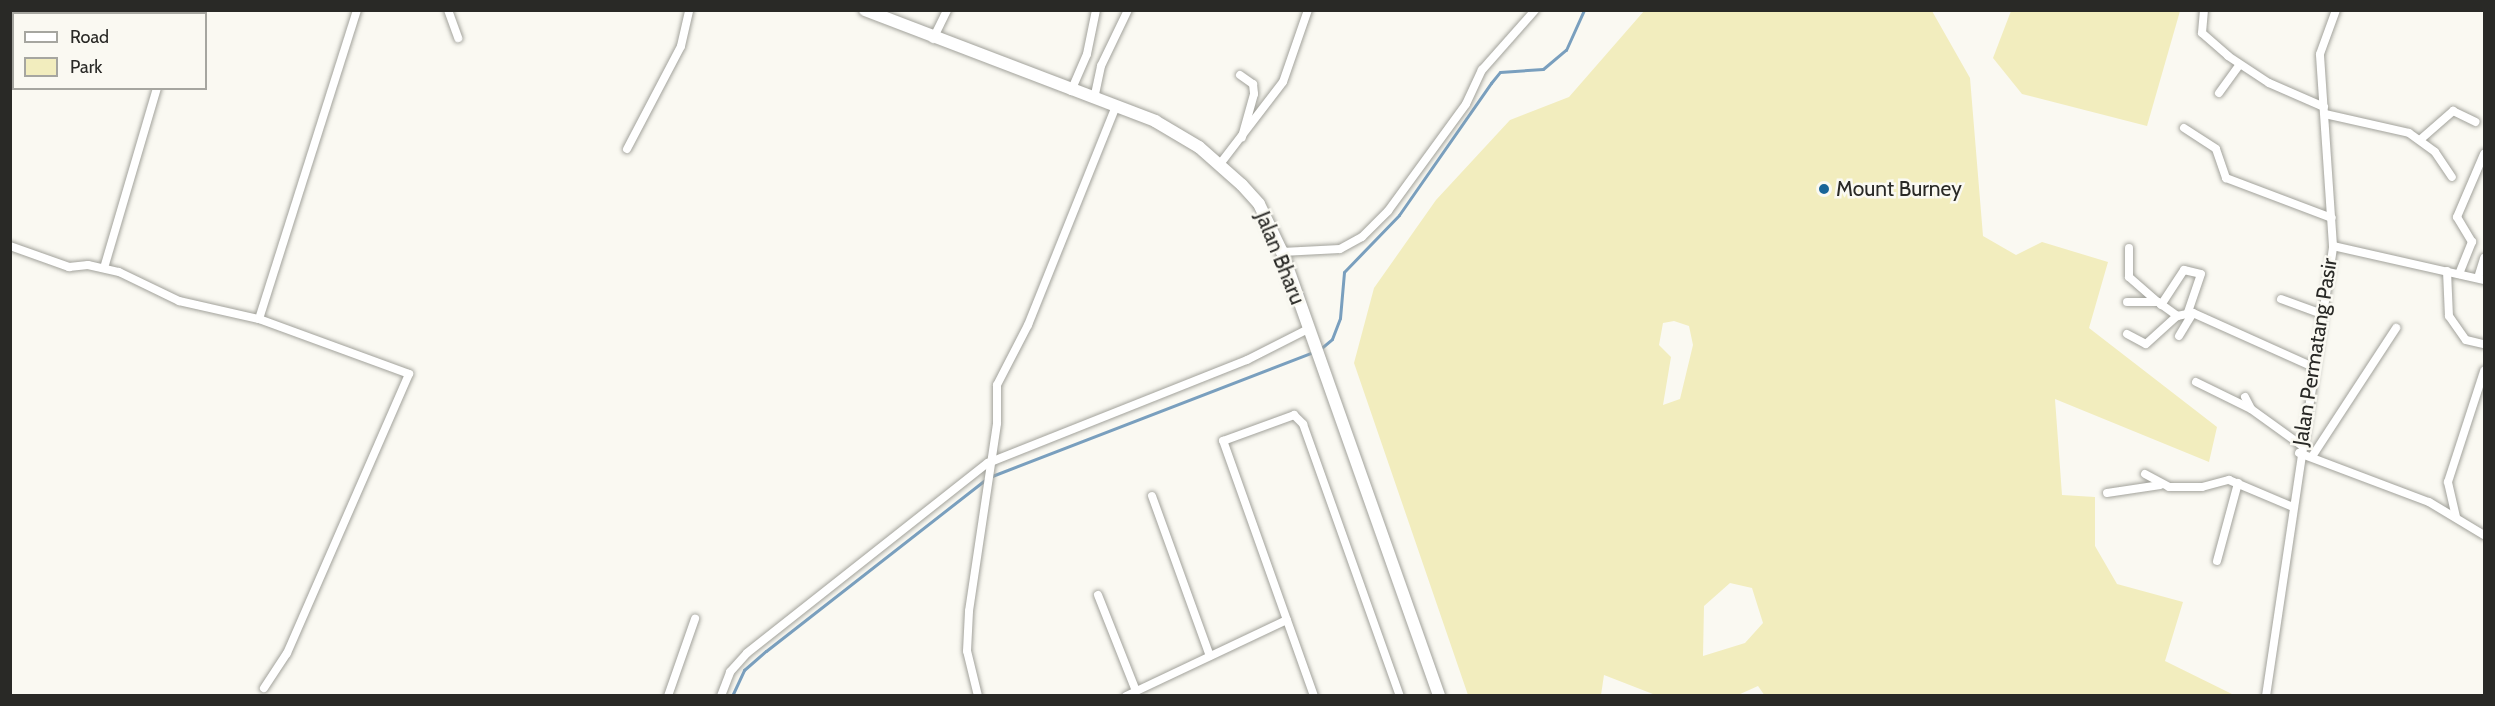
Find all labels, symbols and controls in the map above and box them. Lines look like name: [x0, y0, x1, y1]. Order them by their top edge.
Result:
legend: [12, 12, 207, 90]
text: Road: [70, 26, 109, 48]
text: Park: [70, 56, 102, 78]
place label: Mount Burney: [1836, 176, 1962, 202]
marker: Mount Burney: [1817, 182, 1831, 196]
street label: Jalan Bharu: [1250, 208, 1310, 308]
street label: Jalan Permatang Pasir: [2288, 256, 2342, 448]

